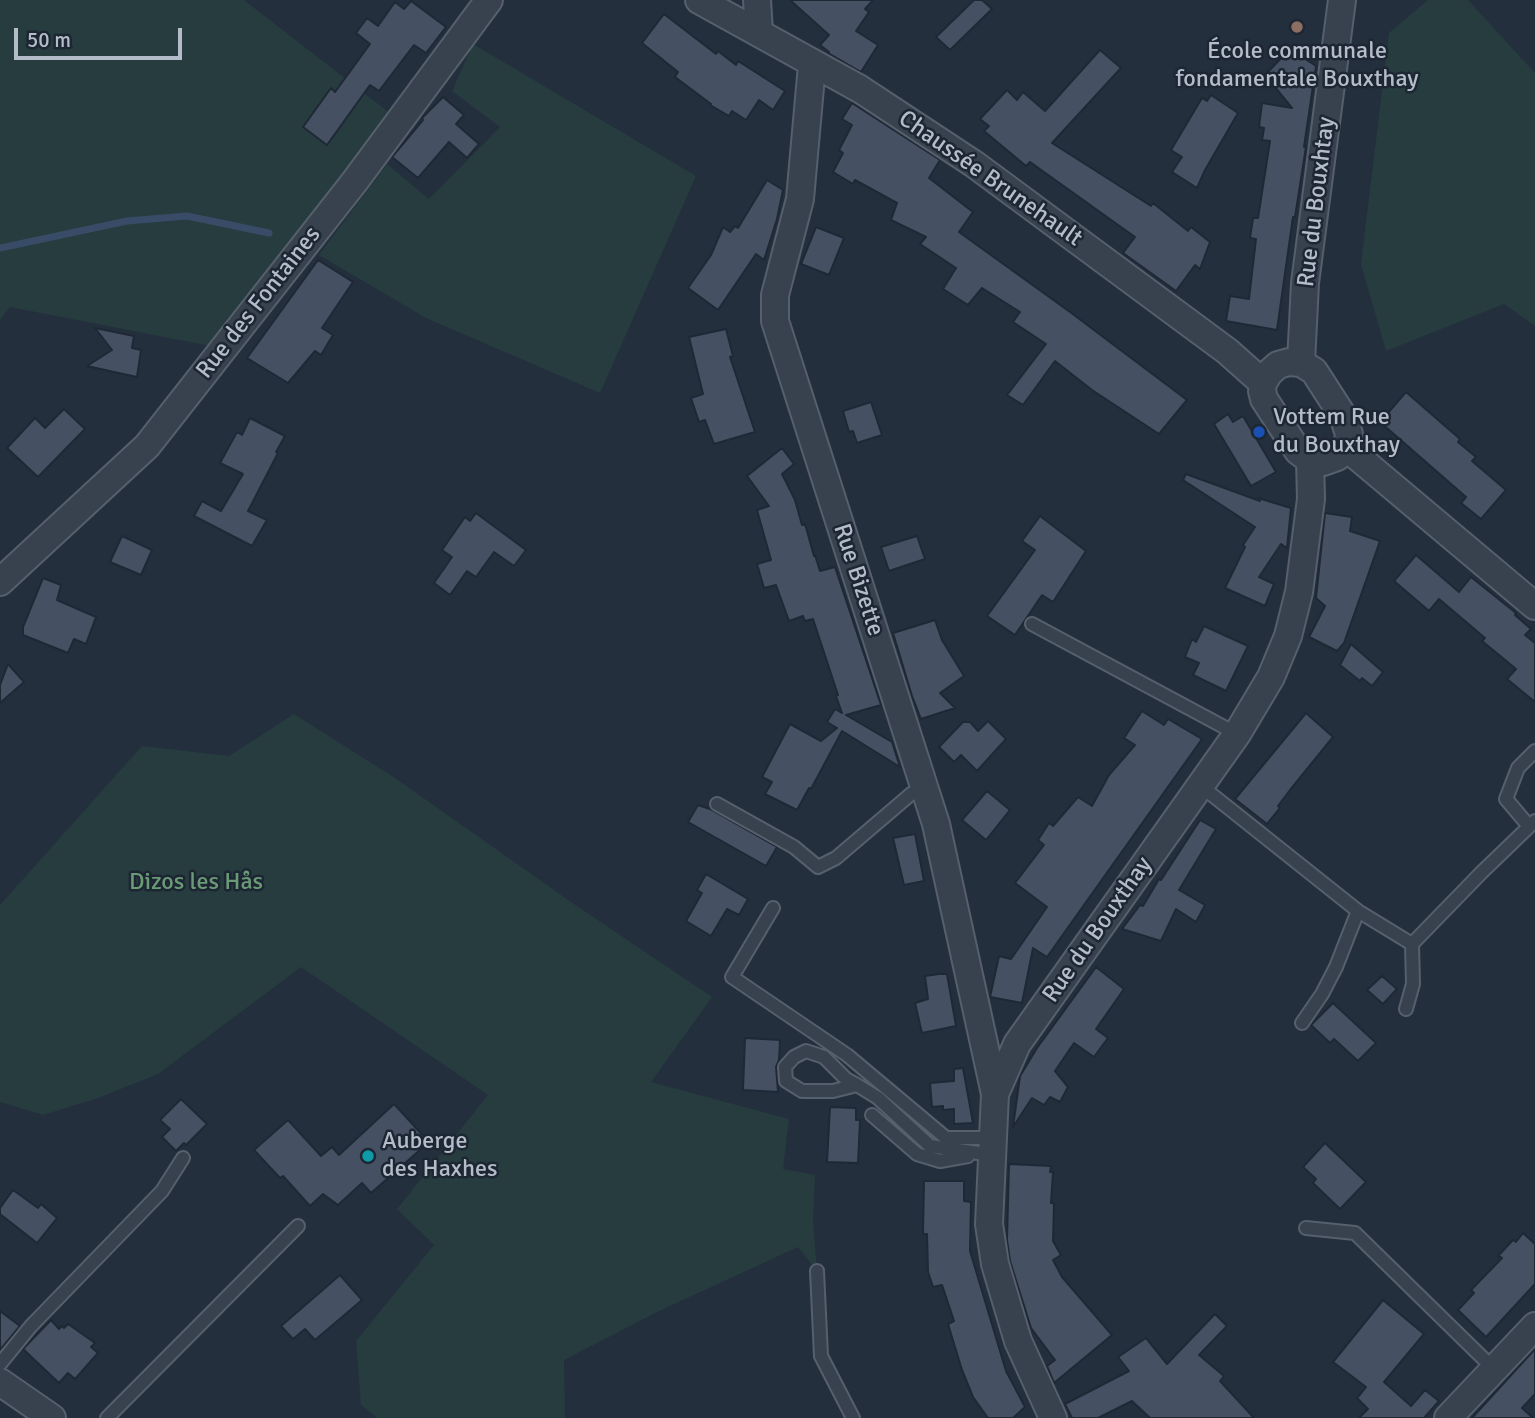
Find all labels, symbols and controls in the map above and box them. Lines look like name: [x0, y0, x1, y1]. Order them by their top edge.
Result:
scale bar: [18, 14, 186, 58]
marker: École communale fondamentale Bouxthay: [1289, 19, 1305, 35]
text: 50 m: [27, 27, 71, 53]
place label: École communale fondamentale Bouxthay: [1176, 38, 1418, 94]
street label: Chaussée Brunehault: [893, 105, 1087, 253]
street label: Rue du Bouxhtay: [1292, 115, 1342, 289]
street label: Rue des Fontaines: [191, 221, 327, 385]
place label: Vottem Rue du Bouxthay: [1273, 404, 1400, 460]
marker: Vottem Rue du Bouxthay: [1251, 424, 1267, 440]
street label: Rue Bizette: [826, 520, 890, 640]
street label: Rue du Bouxthay: [1037, 852, 1159, 1008]
park label: Dizos les Hås: [129, 869, 263, 897]
place label: Auberge des Haxhes: [382, 1128, 497, 1184]
marker: Auberge des Haxhes: [360, 1148, 376, 1164]

